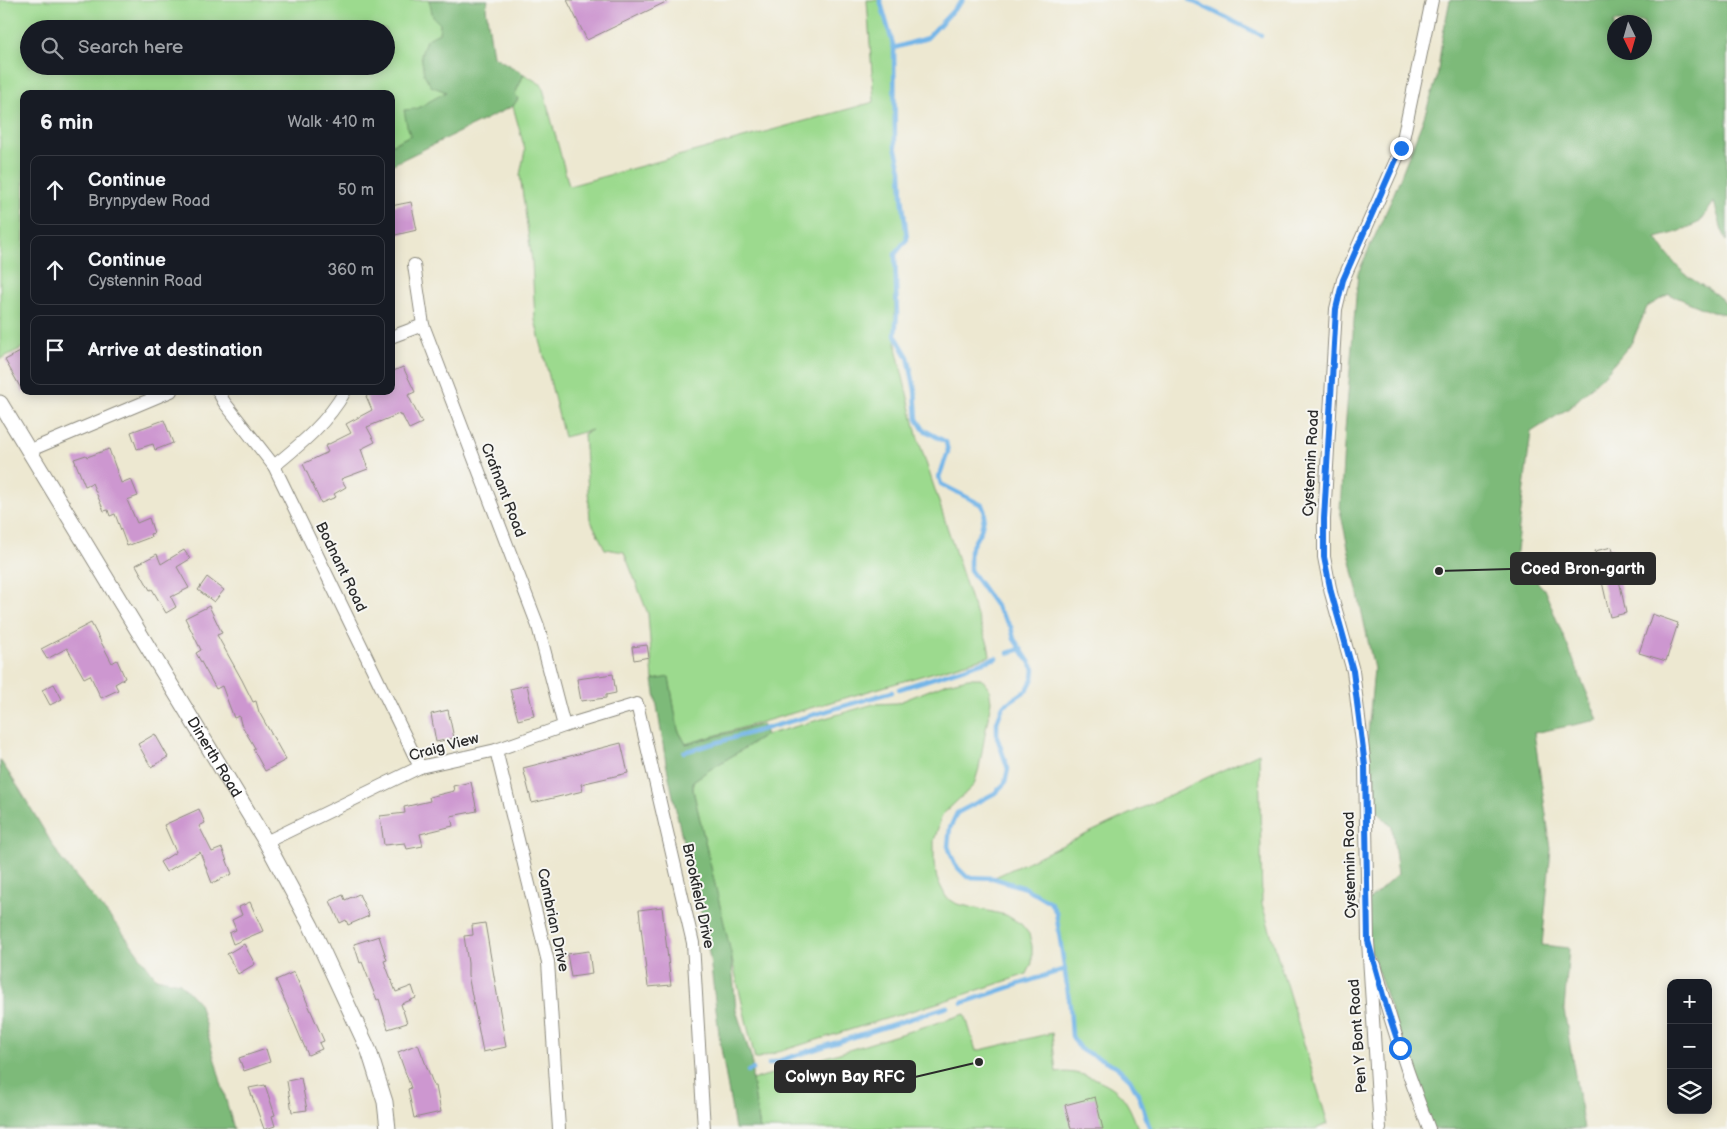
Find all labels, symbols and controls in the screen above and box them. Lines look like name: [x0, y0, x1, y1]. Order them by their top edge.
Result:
north arrow: [1607, 15, 1652, 60]
search box: [20, 20, 395, 75]
icon: search: [38, 34, 66, 62]
text: Search here: [78, 36, 183, 59]
text: 6 min: [40, 110, 93, 135]
text: Walk · 410 m: [288, 113, 375, 132]
route end: [1390, 137, 1413, 160]
text: Continue: [88, 169, 166, 192]
icon: ahead: [41, 176, 69, 204]
text: 50 m: [338, 181, 374, 200]
text: Brynpydew Road: [88, 192, 210, 211]
text: Continue: [88, 249, 166, 272]
icon: ahead: [41, 256, 69, 284]
text: 360 m: [327, 261, 374, 280]
text: Cystennin Road: [88, 272, 202, 291]
icon: arrive: [41, 336, 69, 364]
text: Arrive at destination: [88, 339, 263, 362]
street label: Cystennin Road: [1299, 409, 1323, 517]
street label: Crafnant Road: [476, 440, 530, 540]
street label: Bodnant Road: [311, 519, 371, 615]
callout: Coed Bron-garth: [1511, 553, 1655, 584]
text: Coed Bron-garth: [1521, 560, 1645, 579]
street label: Dinerth Road: [183, 713, 246, 801]
street label: Craig View: [407, 729, 481, 765]
street label: Cystennin Road: [1340, 811, 1360, 919]
street label: Brookfield Drive: [678, 842, 718, 950]
street label: Cambrian Drive: [533, 867, 573, 974]
street label: Pen Y Bont Road: [1345, 978, 1371, 1094]
map controls: [1667, 979, 1712, 1114]
button: +: [1667, 979, 1712, 1024]
button: −: [1667, 1024, 1712, 1069]
route start: [1389, 1037, 1412, 1060]
callout: Colwyn Bay RFC: [775, 1061, 915, 1092]
text: Colwyn Bay RFC: [785, 1068, 905, 1087]
button: layers: [1667, 1069, 1712, 1114]

